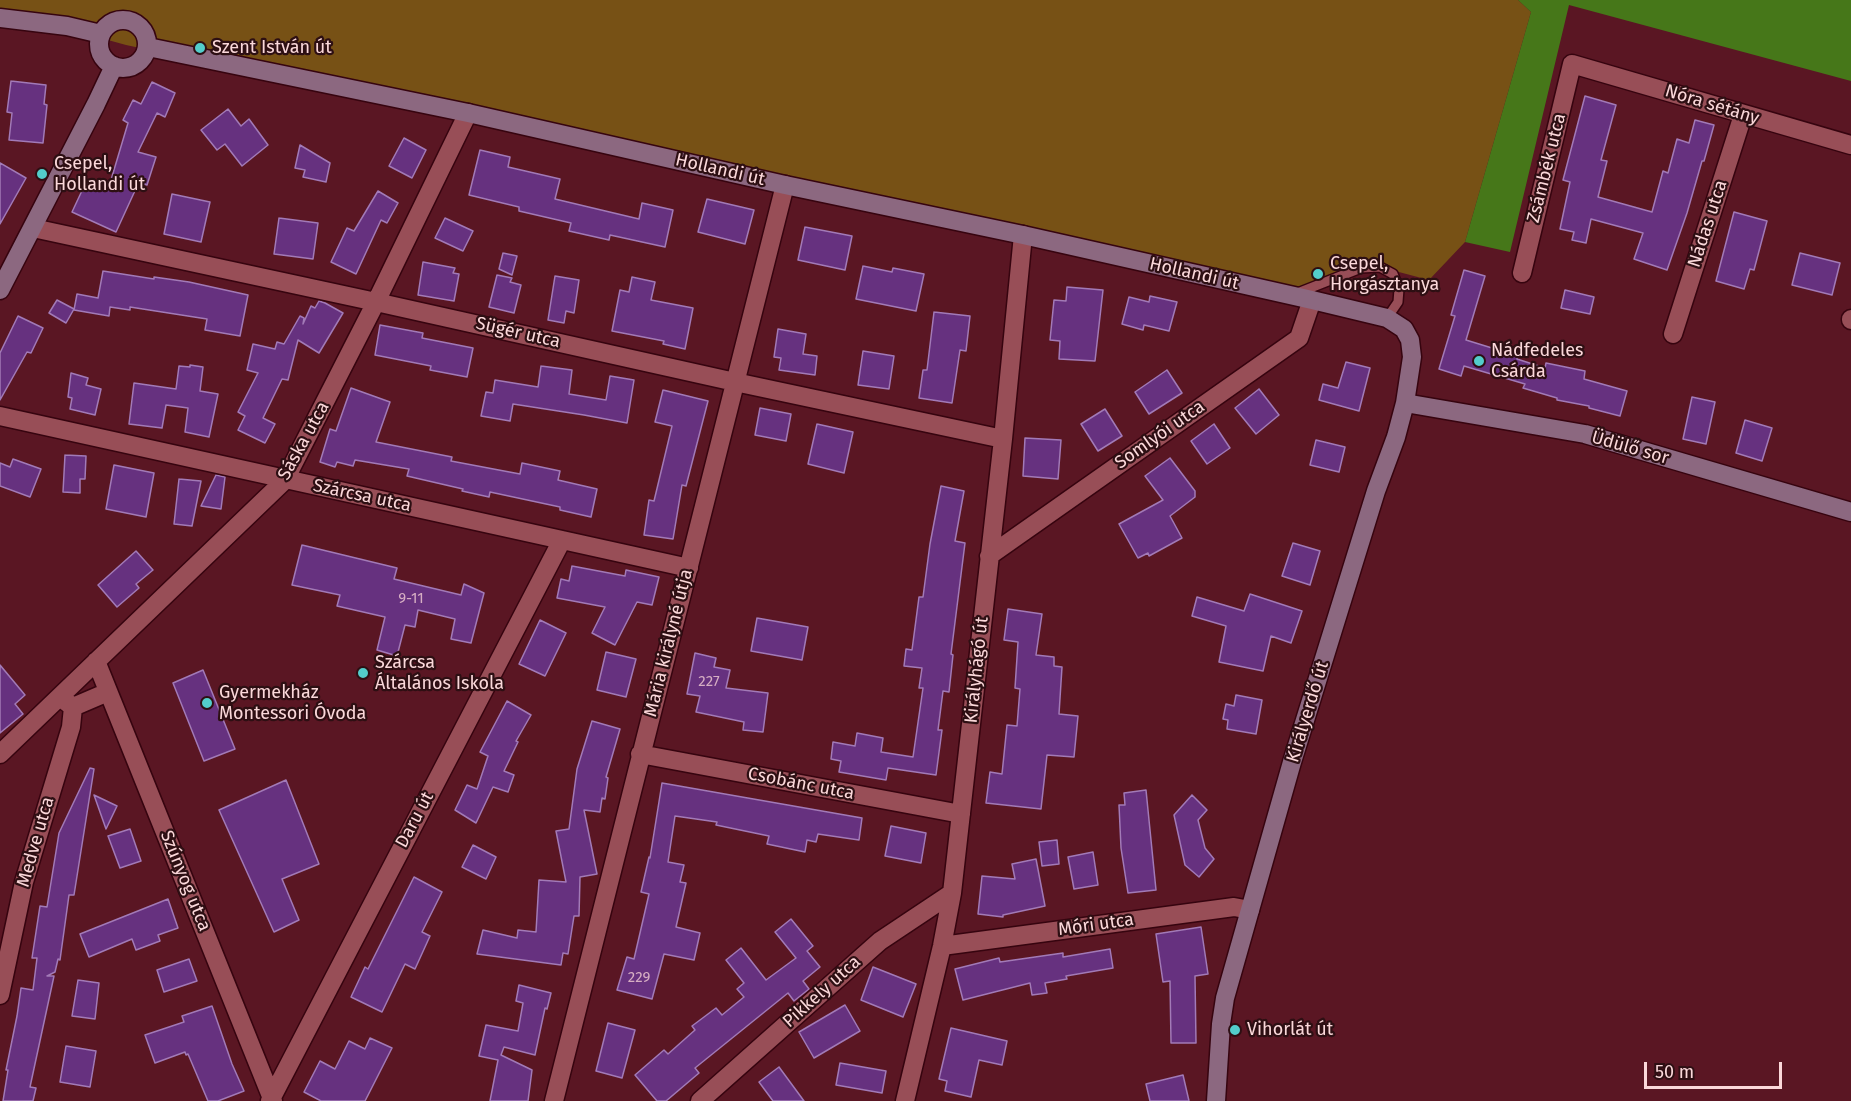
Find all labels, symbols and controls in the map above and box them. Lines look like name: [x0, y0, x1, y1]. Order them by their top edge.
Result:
place label: Szent István út: [212, 37, 332, 59]
marker: Szent István út: [193, 41, 207, 55]
street label: Nóra sétány: [1662, 80, 1762, 130]
street label: Zsámbék utca: [1523, 111, 1571, 225]
street label: Hollandi út: [673, 149, 767, 191]
place label: Csepel, Hollandi út: [54, 153, 145, 195]
marker: Csepel, Hollandi út: [35, 167, 49, 181]
street label: Nádas utca: [1684, 178, 1732, 270]
street label: Hollandi út: [1147, 253, 1241, 295]
place label: Csepel, Horgásztanya: [1330, 253, 1439, 296]
marker: Csepel, Horgásztanya: [1311, 267, 1325, 281]
street label: Sügér utca: [474, 313, 562, 353]
place label: Nádfedeles Csárda: [1491, 340, 1583, 382]
marker: Nádfedeles Csárda: [1472, 354, 1486, 368]
street label: Somlyói utca: [1111, 396, 1209, 474]
street label: Sáska utca: [274, 398, 334, 484]
street label: Üdülő sor: [1589, 427, 1671, 469]
street label: Szárcsa utca: [311, 475, 413, 517]
street label: Mária királyné útja: [640, 567, 698, 719]
house number: 9-11: [398, 590, 424, 608]
street label: Királyhágó út: [961, 616, 993, 724]
place label: Szárcsa Általános Iskola: [375, 652, 504, 694]
street label: Királyerdő út: [1282, 659, 1334, 765]
marker: Szárcsa Általános Iskola: [356, 666, 370, 680]
house number: 227: [698, 673, 720, 691]
place label: Gyermekház Montessori Óvoda: [219, 682, 366, 724]
marker: Gyermekház Montessori Óvoda: [200, 696, 214, 710]
street label: Csobánc utca: [746, 763, 856, 805]
street label: Daru út: [391, 788, 439, 852]
street label: Medve utca: [13, 794, 59, 890]
street label: Szúnyog utca: [155, 828, 215, 934]
street label: Móri utca: [1057, 909, 1135, 941]
street label: Pikkely utca: [779, 951, 865, 1033]
house number: 229: [628, 969, 650, 987]
place label: Vihorlát út: [1247, 1019, 1333, 1041]
marker: Vihorlát út: [1228, 1023, 1242, 1037]
scale bar: [1647, 1050, 1785, 1088]
text: 50 m: [1655, 1061, 1694, 1083]

